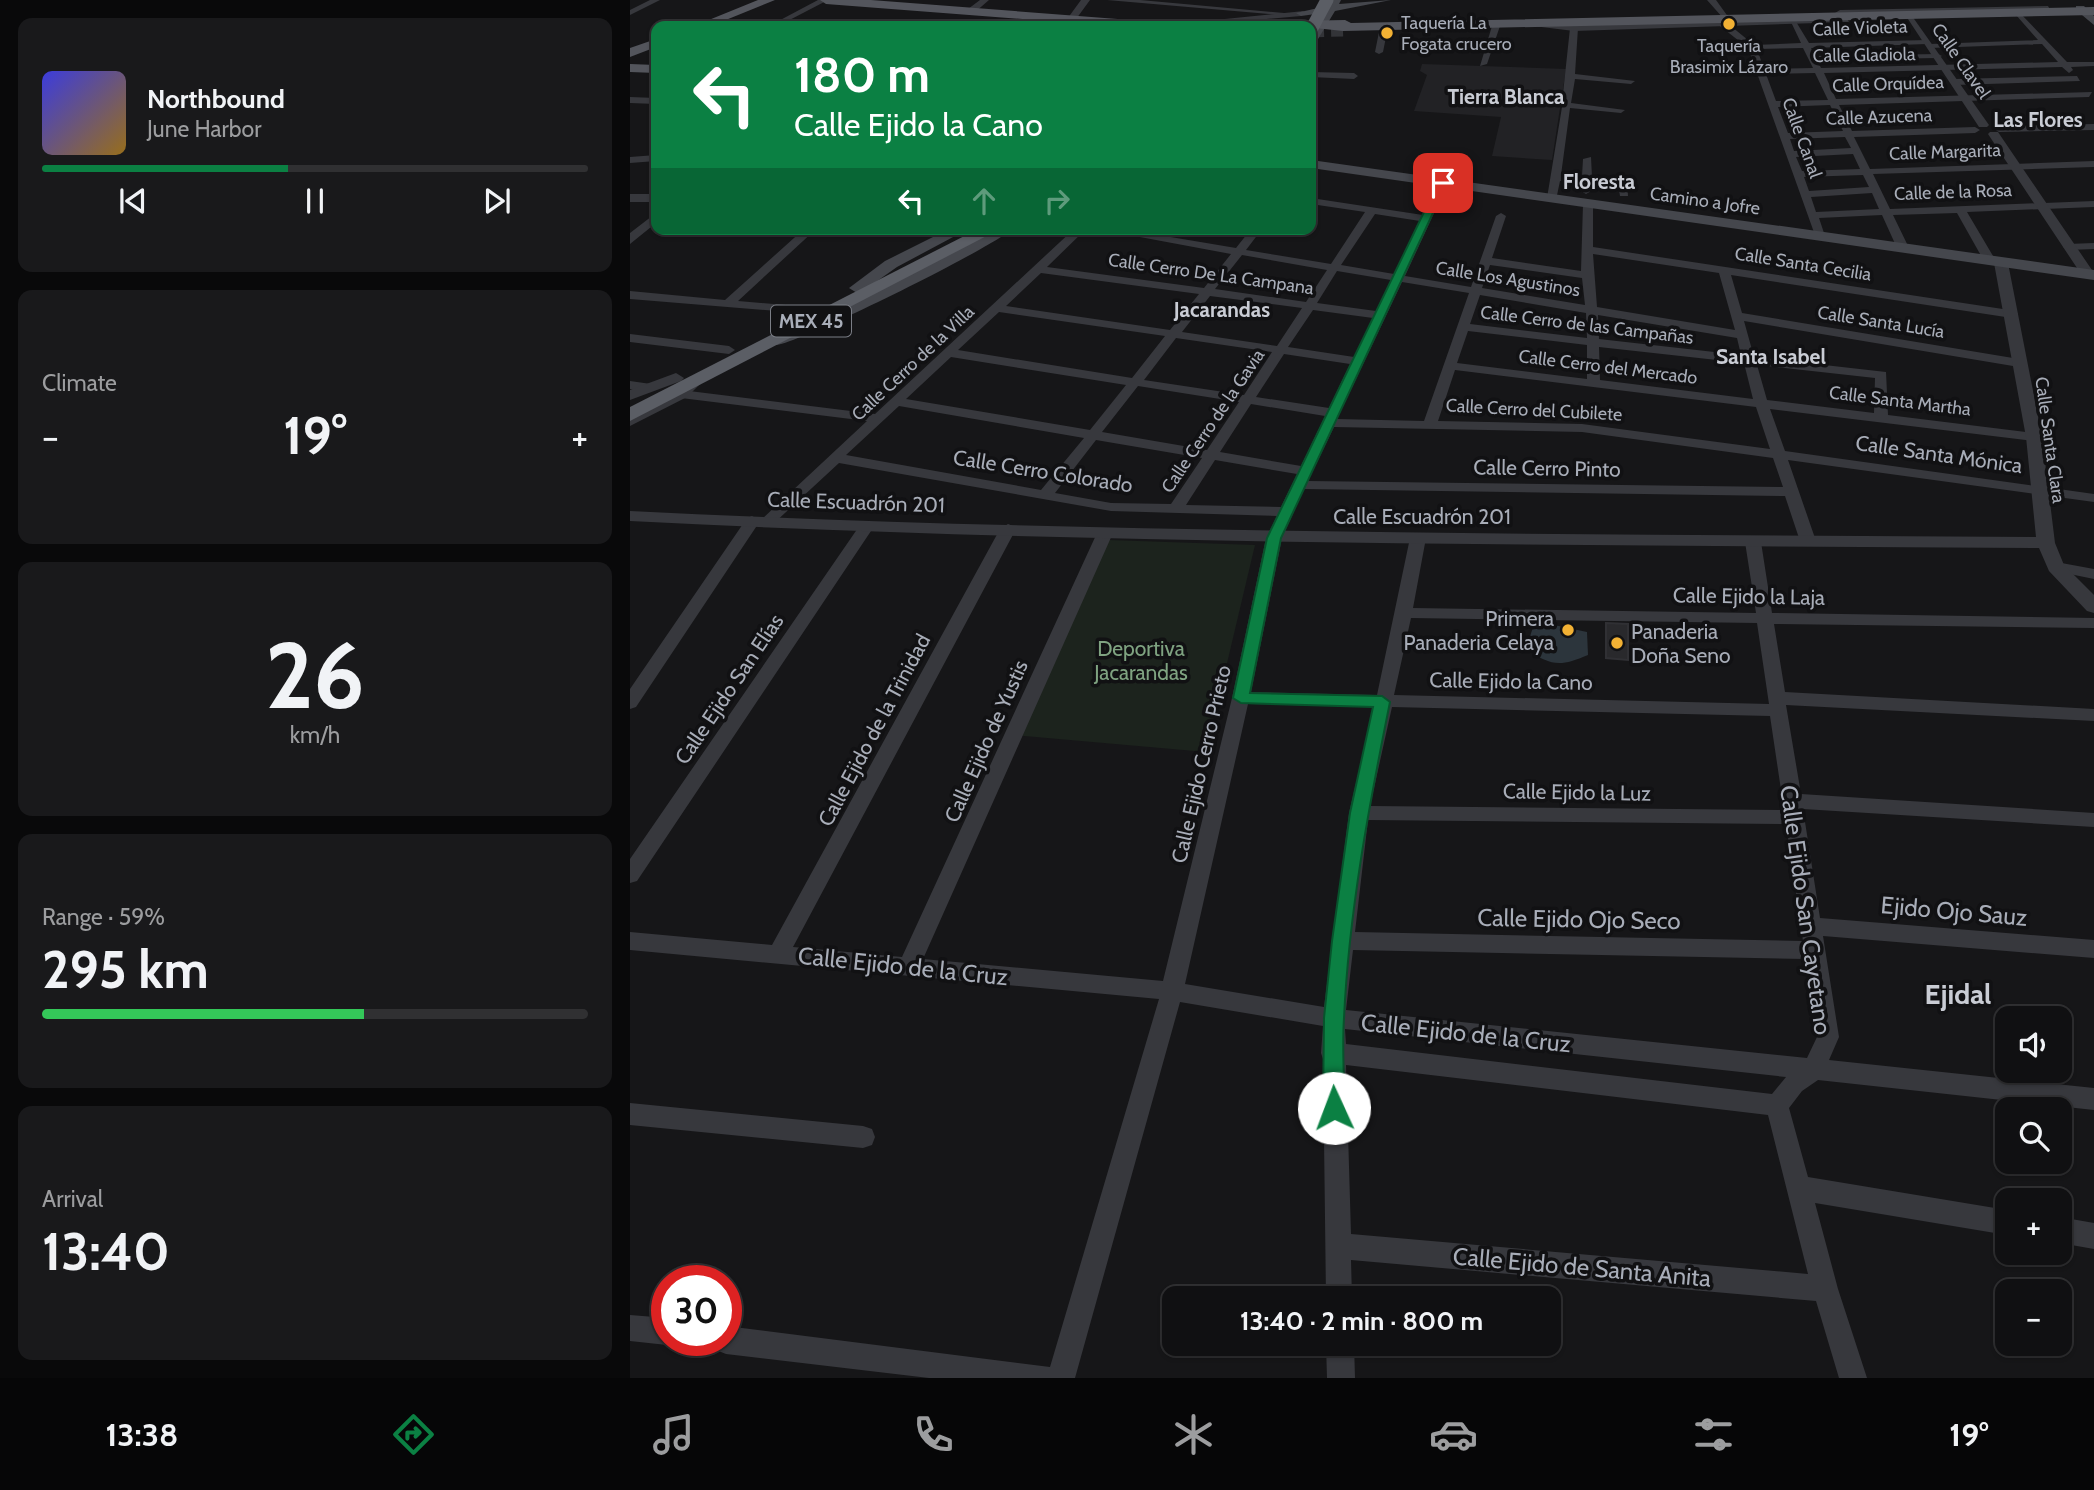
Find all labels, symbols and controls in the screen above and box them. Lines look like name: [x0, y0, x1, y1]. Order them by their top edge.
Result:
place label: Taquería La Fogata crucero: [1401, 12, 1512, 55]
street label: Calle Violeta: [1812, 15, 1908, 41]
marker: Taquería Brasimix Lázaro: [1721, 16, 1737, 32]
street label: Calle Clavel: [1927, 19, 1995, 104]
marker: Taquería La Fogata crucero: [1379, 25, 1395, 41]
place label: Taquería Brasimix Lázaro: [1670, 35, 1788, 78]
street label: Calle Gladiola: [1812, 43, 1916, 67]
text: 180 m: [794, 45, 930, 104]
icon: left: [679, 49, 770, 140]
street label: Calle Orquídea: [1832, 71, 1945, 97]
text: Northbound: [147, 83, 285, 115]
district label: Tierra Blanca: [1448, 84, 1565, 109]
street label: Calle Canal: [1777, 95, 1827, 182]
street label: Calle Azucena: [1825, 104, 1933, 130]
text: Calle Ejido la Cano: [794, 105, 1043, 144]
district label: Las Flores: [1993, 107, 2083, 132]
text: June Harbor: [147, 115, 261, 143]
street label: Calle Margarita: [1889, 139, 2002, 165]
pin: [1413, 153, 1473, 213]
icon: arrive: [1424, 164, 1462, 202]
district label: Floresta: [1563, 169, 1636, 194]
street label: Calle de la Rosa: [1894, 179, 2013, 205]
icon: previous: [114, 182, 152, 220]
icon: pause: [296, 182, 334, 220]
icon: next: [478, 182, 516, 220]
icon: left: [892, 182, 930, 220]
icon: ahead: [965, 182, 1003, 220]
icon: right: [1038, 182, 1076, 220]
street label: Camino a Jofre: [1649, 182, 1761, 220]
street label: Calle Santa Cecilia: [1733, 242, 1873, 286]
street label: Calle Cerro De La Campana: [1107, 249, 1316, 299]
street label: Calle Los Agustinos: [1434, 257, 1582, 301]
district label: Jacarandas: [1173, 297, 1270, 322]
street label: Calle Cerro de la Villa: [847, 300, 979, 425]
street label: Calle Cerro de las Campañas: [1479, 301, 1695, 349]
street label: Calle Santa Lucía: [1816, 301, 1946, 343]
road number: MEX 45: [771, 306, 851, 336]
district label: Santa Isabel: [1716, 344, 1826, 369]
street label: Calle Cerro de la Gavia: [1157, 345, 1269, 497]
street label: Calle Cerro del Mercado: [1517, 345, 1699, 389]
text: Climate: [42, 369, 117, 397]
street label: Calle Santa Clara: [2030, 375, 2070, 505]
street label: Calle Santa Martha: [1828, 381, 1972, 421]
street label: Calle Cerro del Cubilete: [1445, 394, 1623, 426]
text: 19°: [283, 404, 347, 467]
text: −: [42, 413, 59, 460]
text: +: [571, 413, 588, 460]
street label: Calle Santa Mónica: [1854, 430, 2024, 478]
street label: Calle Cerro Colorado: [951, 444, 1135, 498]
street label: Calle Cerro Pinto: [1473, 454, 1621, 482]
street label: Calle Escuadrón 201: [767, 486, 945, 518]
street label: Calle Escuadrón 201: [1333, 504, 1511, 529]
street label: Calle Ejido la Laja: [1673, 582, 1825, 611]
place label: Primera Panaderia Celaya: [1404, 606, 1554, 655]
street label: Calle Ejido San Elías: [669, 609, 790, 769]
place label: Panaderia Doña Seno: [1631, 619, 1731, 668]
text: 26: [265, 620, 365, 731]
marker: Primera Panaderia Celaya: [1560, 622, 1576, 638]
street label: Calle Ejido de la Trinidad: [813, 630, 936, 831]
marker: Panaderia Doña Seno: [1609, 635, 1625, 651]
park label: Deportiva Jacarandas: [1093, 636, 1188, 685]
street label: Calle Ejido de Yustis: [939, 656, 1034, 826]
street label: Calle Ejido Cerro Prieto: [1166, 663, 1237, 866]
street label: Calle Ejido la Cano: [1429, 667, 1593, 696]
text: km/h: [290, 721, 340, 749]
street label: Calle Ejido la Luz: [1503, 778, 1651, 807]
street label: Calle Ejido San Cayetano: [1774, 783, 1838, 1037]
street label: Ejido Ojo Sauz: [1879, 890, 2029, 932]
text: Range · 59%: [42, 903, 165, 931]
street label: Calle Ejido Ojo Seco: [1477, 903, 1681, 935]
text: 295 km: [42, 938, 209, 1001]
street label: Calle Ejido de la Cruz: [797, 941, 1009, 991]
district label: Ejidal: [1925, 977, 1991, 1011]
map controls: [1995, 1006, 2072, 1356]
button: sound: [1995, 1006, 2072, 1083]
street label: Calle Ejido de la Cruz: [1360, 1008, 1572, 1058]
position arrow: [1297, 1071, 1371, 1145]
button: search: [1995, 1097, 2072, 1174]
text: Arrival: [42, 1185, 103, 1213]
button: +: [1995, 1188, 2072, 1265]
text: 13:40: [42, 1220, 170, 1283]
street label: Calle Ejido de Santa Anita: [1452, 1241, 1713, 1293]
speed limit sign: 30: [651, 1265, 742, 1356]
button: −: [1995, 1279, 2072, 1356]
text: 13:40 · 2 min · 800 m: [1240, 1305, 1483, 1337]
icon: directions: [389, 1410, 438, 1459]
icon: music: [649, 1410, 698, 1459]
icon: phone: [909, 1410, 958, 1459]
icon: climate: [1169, 1410, 1218, 1459]
icon: car: [1429, 1410, 1478, 1459]
icon: filters: [1689, 1410, 1738, 1459]
text: 13:38: [106, 1415, 178, 1454]
text: 19°: [1949, 1415, 1988, 1454]

